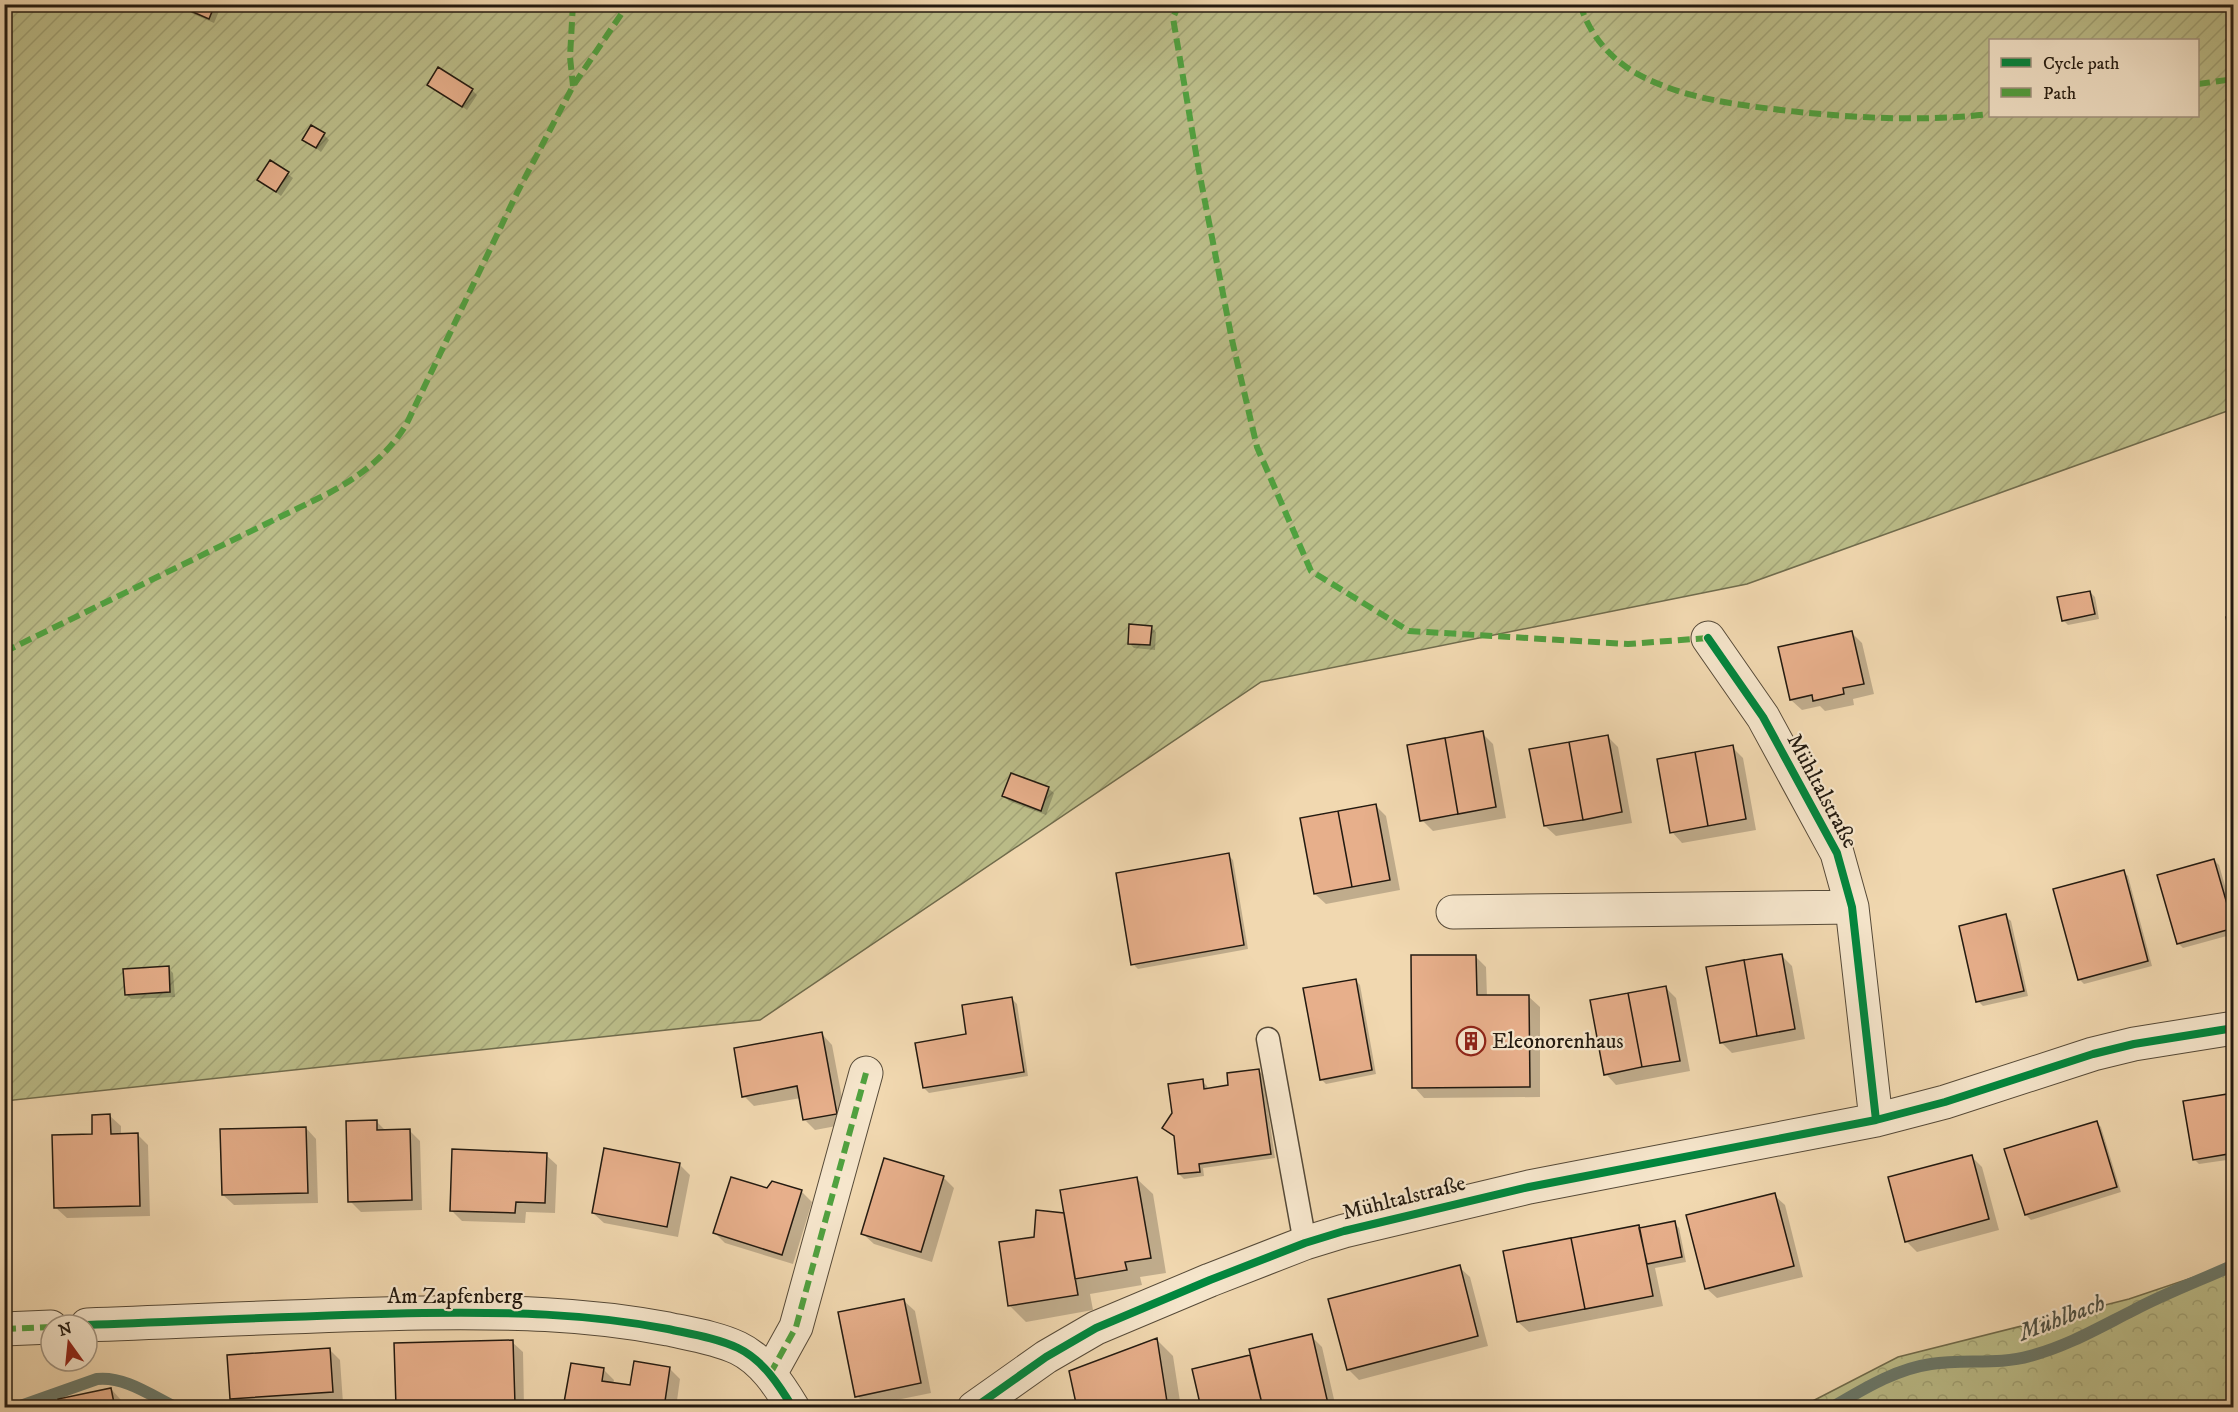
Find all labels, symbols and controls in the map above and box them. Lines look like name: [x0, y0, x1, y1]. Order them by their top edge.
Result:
legend: [1989, 39, 2199, 117]
text: Cycle path: [2043, 53, 2120, 75]
text: Path: [2043, 83, 2077, 105]
street label: Mühltalstraße: [1781, 729, 1863, 853]
building icon: Eleonorenhaus: [1455, 1025, 1487, 1057]
place label: Eleonorenhaus: [1492, 1028, 1624, 1055]
street label: Mühltalstraße: [1340, 1170, 1468, 1226]
street label: Am Zapfenberg: [387, 1283, 523, 1310]
water label: Mühlbach: [2013, 1288, 2110, 1349]
north arrow: [39, 1313, 99, 1373]
text: N: [56, 1318, 74, 1341]

